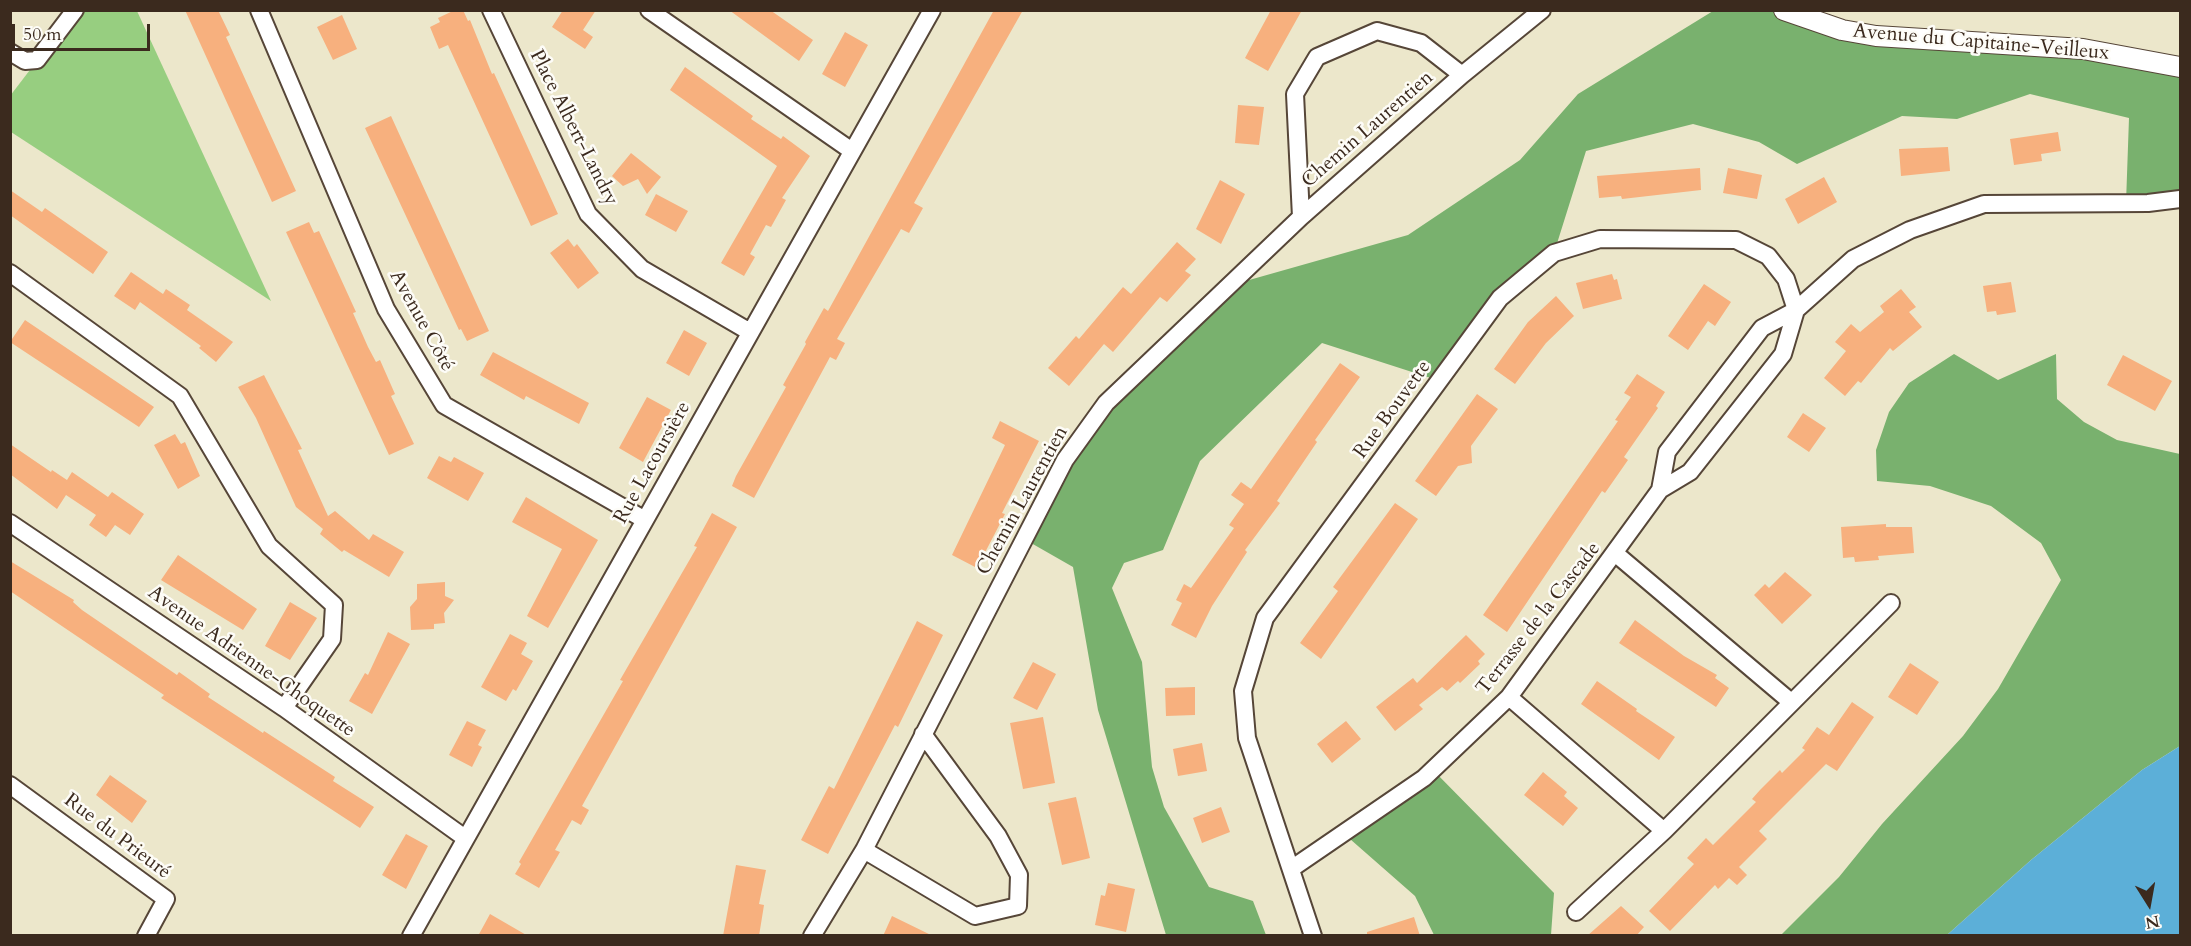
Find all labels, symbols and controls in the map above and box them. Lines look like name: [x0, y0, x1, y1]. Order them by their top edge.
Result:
scale bar: [15, 12, 153, 50]
street label: Avenue du Capitaine-Veilleux: [1852, 20, 2110, 66]
text: 50 m: [23, 22, 62, 47]
street label: Place Albert-Landry: [523, 46, 623, 210]
street label: Chemin Laurentien: [1297, 66, 1439, 194]
street label: Avenue Côté: [383, 266, 459, 376]
street label: Rue Bouvette: [1349, 356, 1437, 464]
street label: Rue Lacoursière: [610, 398, 696, 528]
street label: Chemin Laurentien: [972, 422, 1074, 580]
street label: Terrasse de la Cascade: [1472, 538, 1606, 700]
street label: Avenue Adrienne-Choquette: [143, 581, 359, 743]
street label: Rue du Prieuré: [59, 789, 175, 885]
north arrow: [2119, 874, 2179, 934]
text: N: [2144, 910, 2161, 934]

